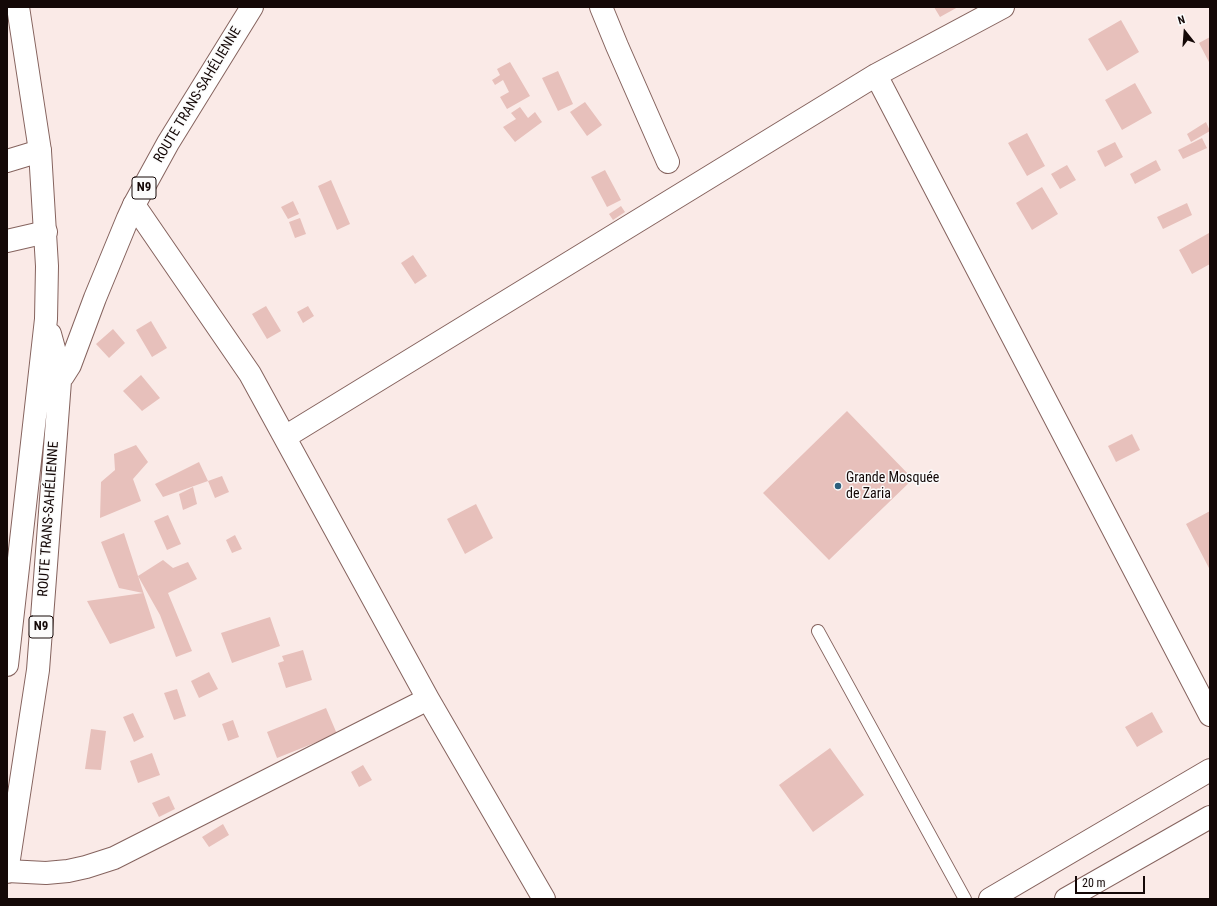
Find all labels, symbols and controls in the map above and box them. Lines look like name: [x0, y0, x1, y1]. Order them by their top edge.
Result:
north arrow: [1165, 12, 1205, 52]
text: N: [1176, 13, 1186, 27]
street label: ROUTE TRANS-SAHÉLIENNE: [151, 24, 245, 166]
road number: N9: [132, 177, 156, 199]
street label: ROUTE TRANS-SAHÉLIENNE: [35, 441, 63, 597]
place label: Grande Mosquée de Zaria: [846, 470, 939, 502]
marker: Grande Mosquée de Zaria: [833, 481, 843, 491]
road number: N9: [29, 616, 53, 638]
scale bar: [1077, 868, 1147, 894]
text: 20 m: [1082, 876, 1106, 890]

